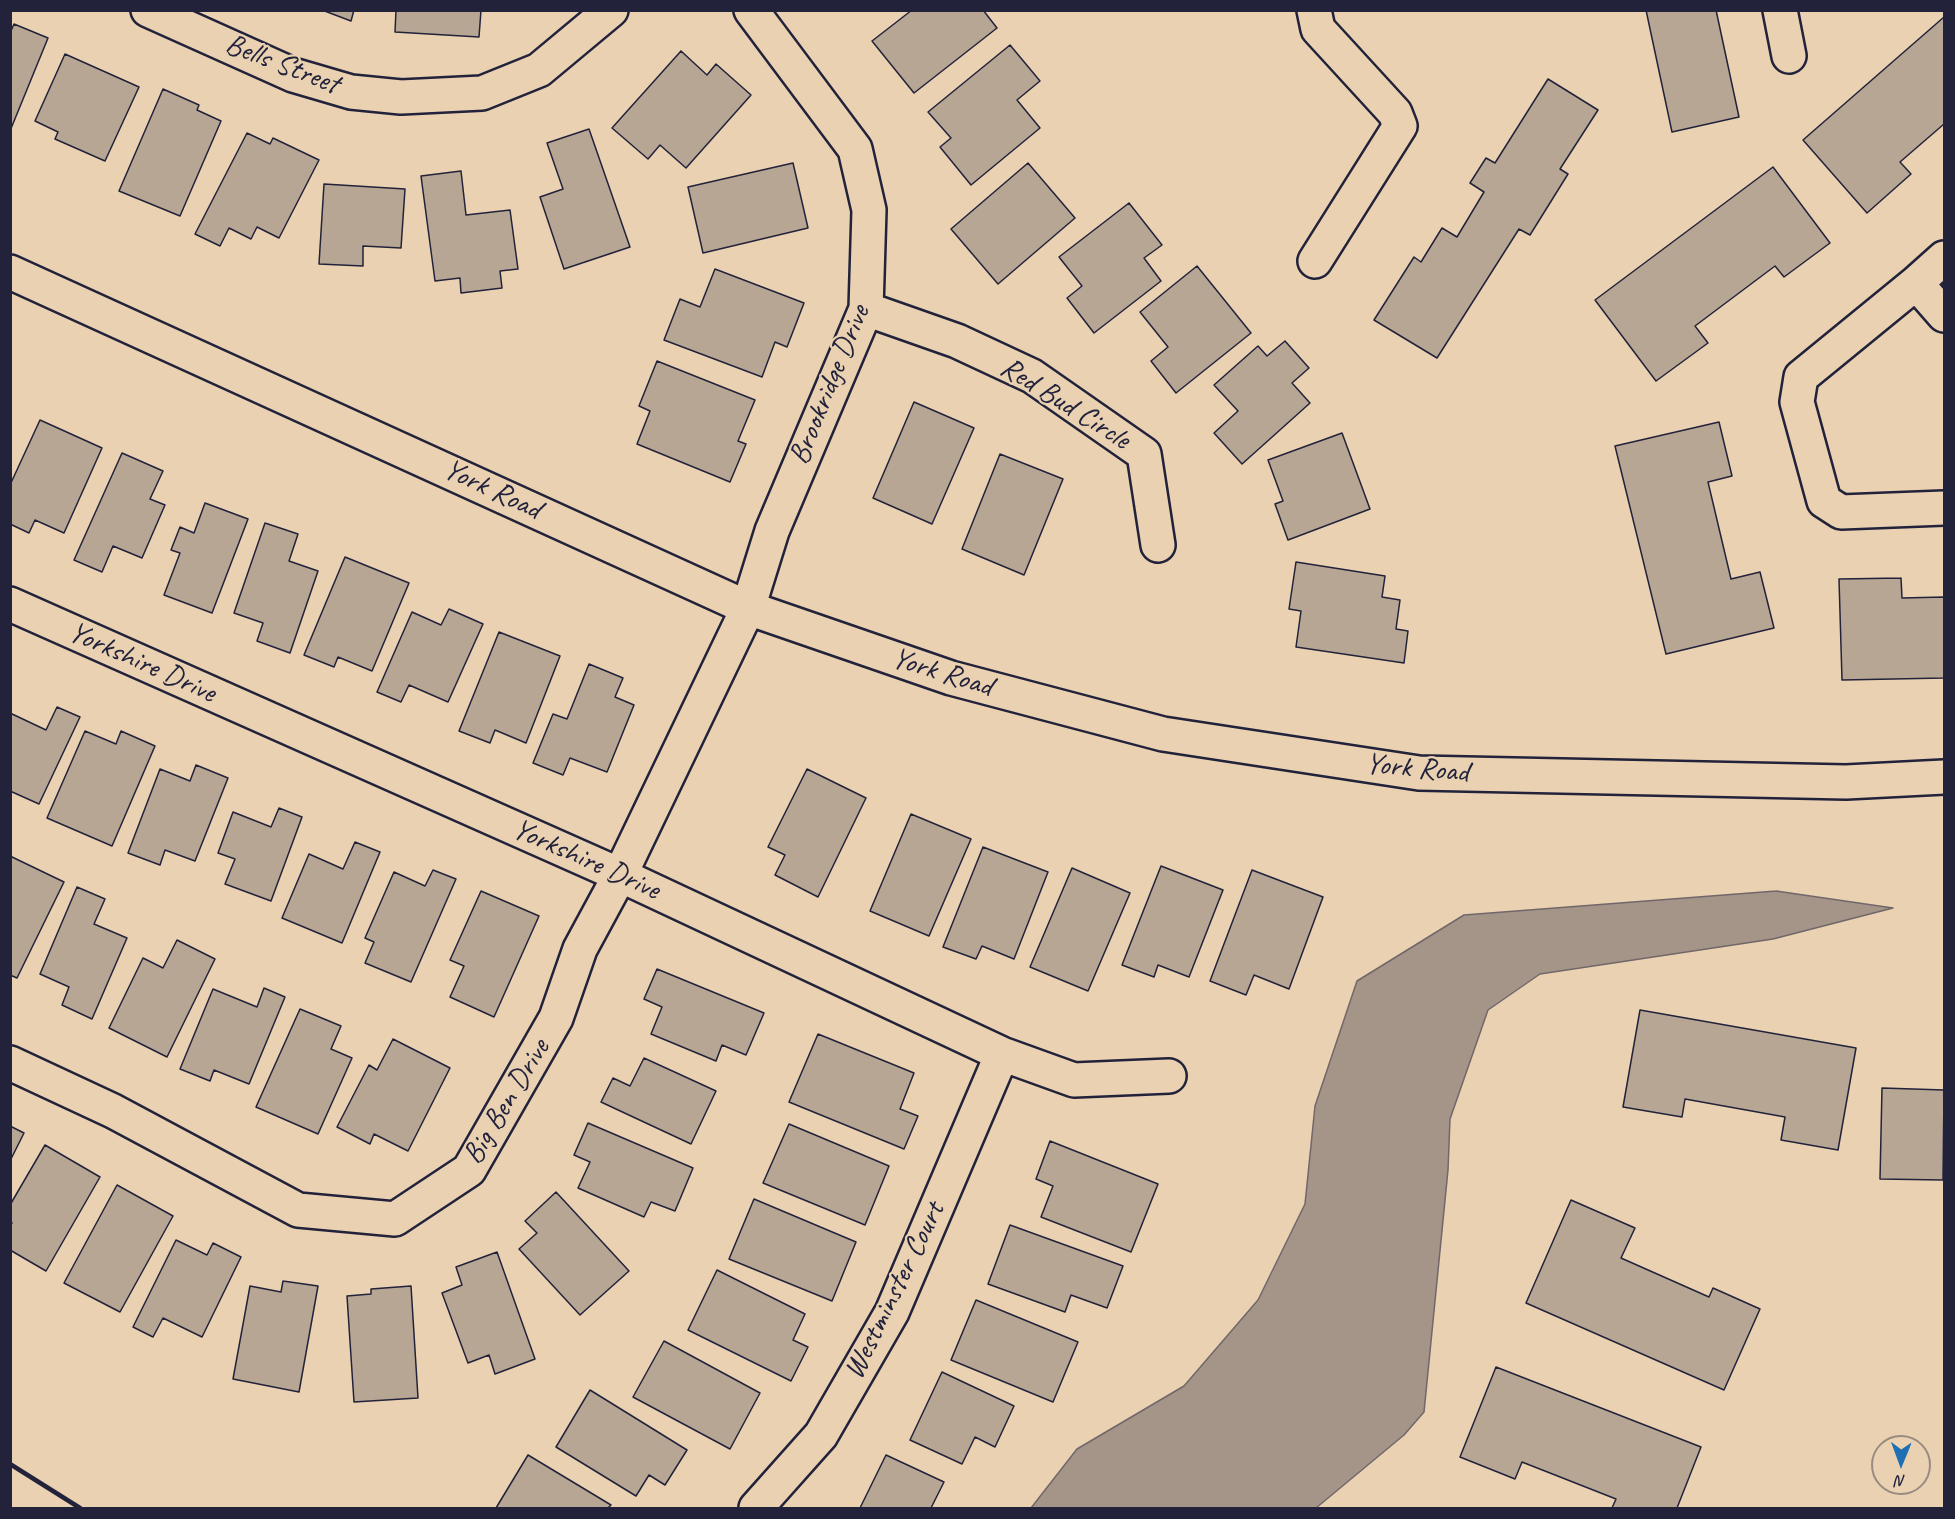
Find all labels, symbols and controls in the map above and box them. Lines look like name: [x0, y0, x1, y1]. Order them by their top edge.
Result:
street label: Bells Street: [220, 27, 344, 103]
street label: Brookridge Drive: [782, 300, 878, 470]
street label: Red Bud Circle: [993, 350, 1137, 458]
street label: York Road: [438, 452, 546, 528]
street label: Yorkshire Drive: [63, 615, 221, 711]
street label: York Road: [887, 641, 997, 705]
street label: York Road: [1364, 747, 1470, 791]
street label: Yorkshire Drive: [507, 812, 665, 908]
street label: Big Ben Drive: [456, 1033, 558, 1171]
street label: Westminster Court: [837, 1197, 953, 1385]
north arrow: [1871, 1435, 1931, 1495]
text: N: [1896, 1471, 1906, 1491]

